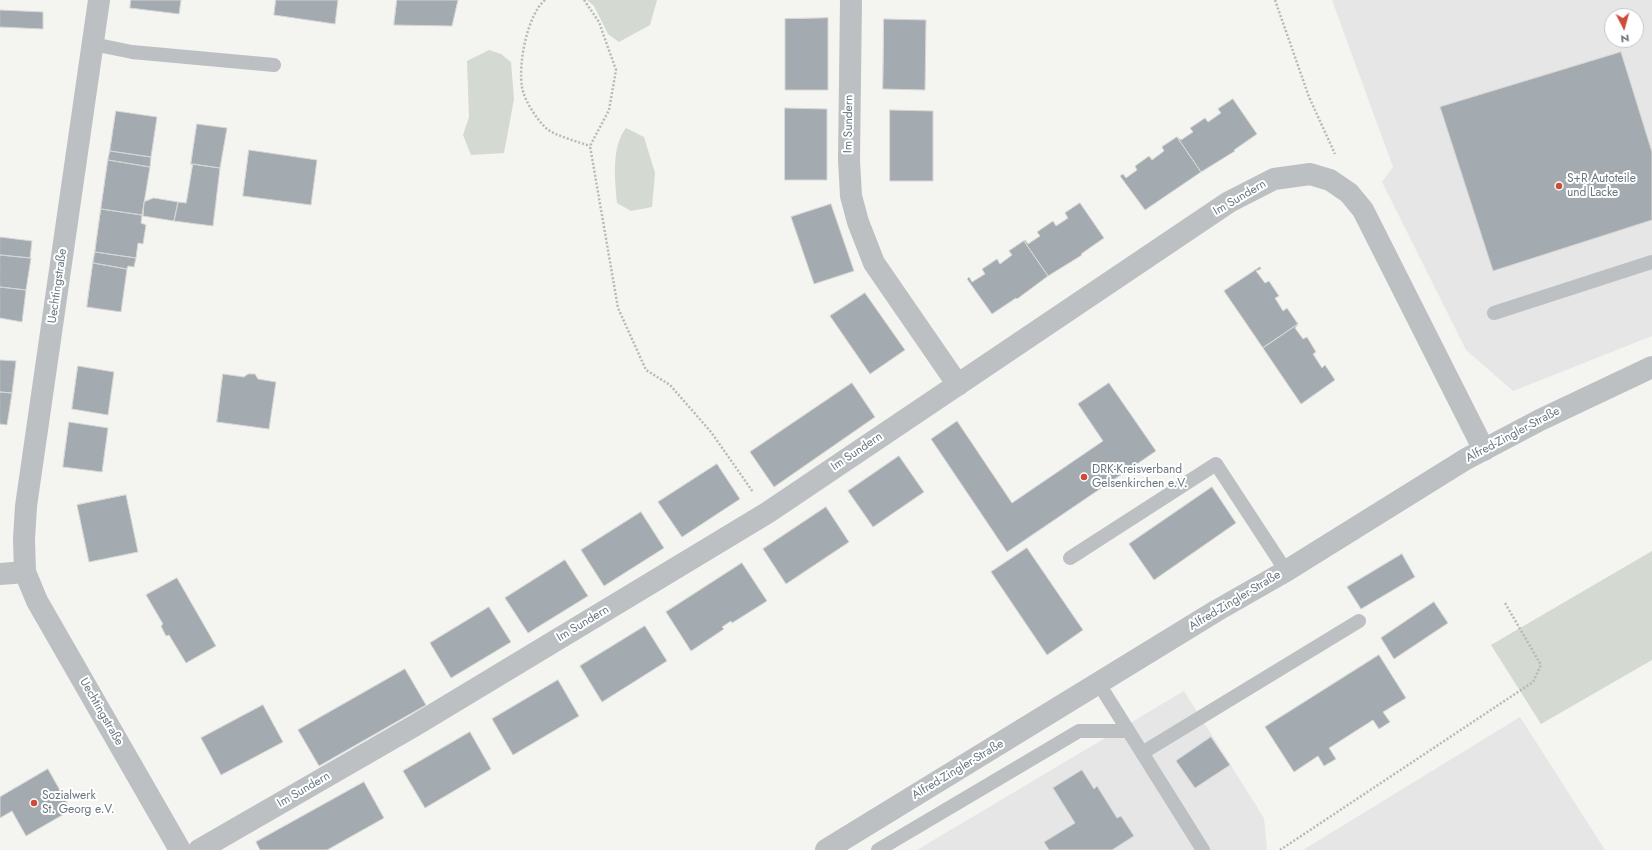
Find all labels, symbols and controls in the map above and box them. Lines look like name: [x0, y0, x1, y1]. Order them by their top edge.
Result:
north arrow: [1604, 8, 1644, 48]
text: N: [1620, 31, 1630, 47]
street label: Im Sundern: [841, 95, 857, 153]
place label: S+R Autoteile und Lacke: [1567, 172, 1636, 200]
street label: Im Sundern: [1211, 177, 1269, 219]
marker: S+R Autoteile und Lacke: [1554, 181, 1564, 191]
street label: Uechtingstraße: [46, 248, 70, 324]
street label: Alfred-Zingler-Straße: [1464, 404, 1562, 466]
street label: Im Sundern: [829, 430, 885, 474]
place label: DRK-Kreisverband Gelsenkirchen e.V.: [1092, 463, 1188, 491]
marker: DRK-Kreisverband Gelsenkirchen e.V.: [1079, 472, 1089, 482]
street label: Alfred-Zingler-Straße: [1187, 568, 1283, 634]
street label: Im Sundern: [554, 603, 612, 645]
street label: Uechtingstraße: [76, 676, 126, 748]
street label: Alfred-Zingler-Straße: [910, 737, 1006, 803]
street label: Im Sundern: [275, 769, 333, 811]
place label: Sozialwerk St. Georg e.V.: [42, 789, 115, 817]
marker: Sozialwerk St. Georg e.V.: [29, 798, 39, 808]

